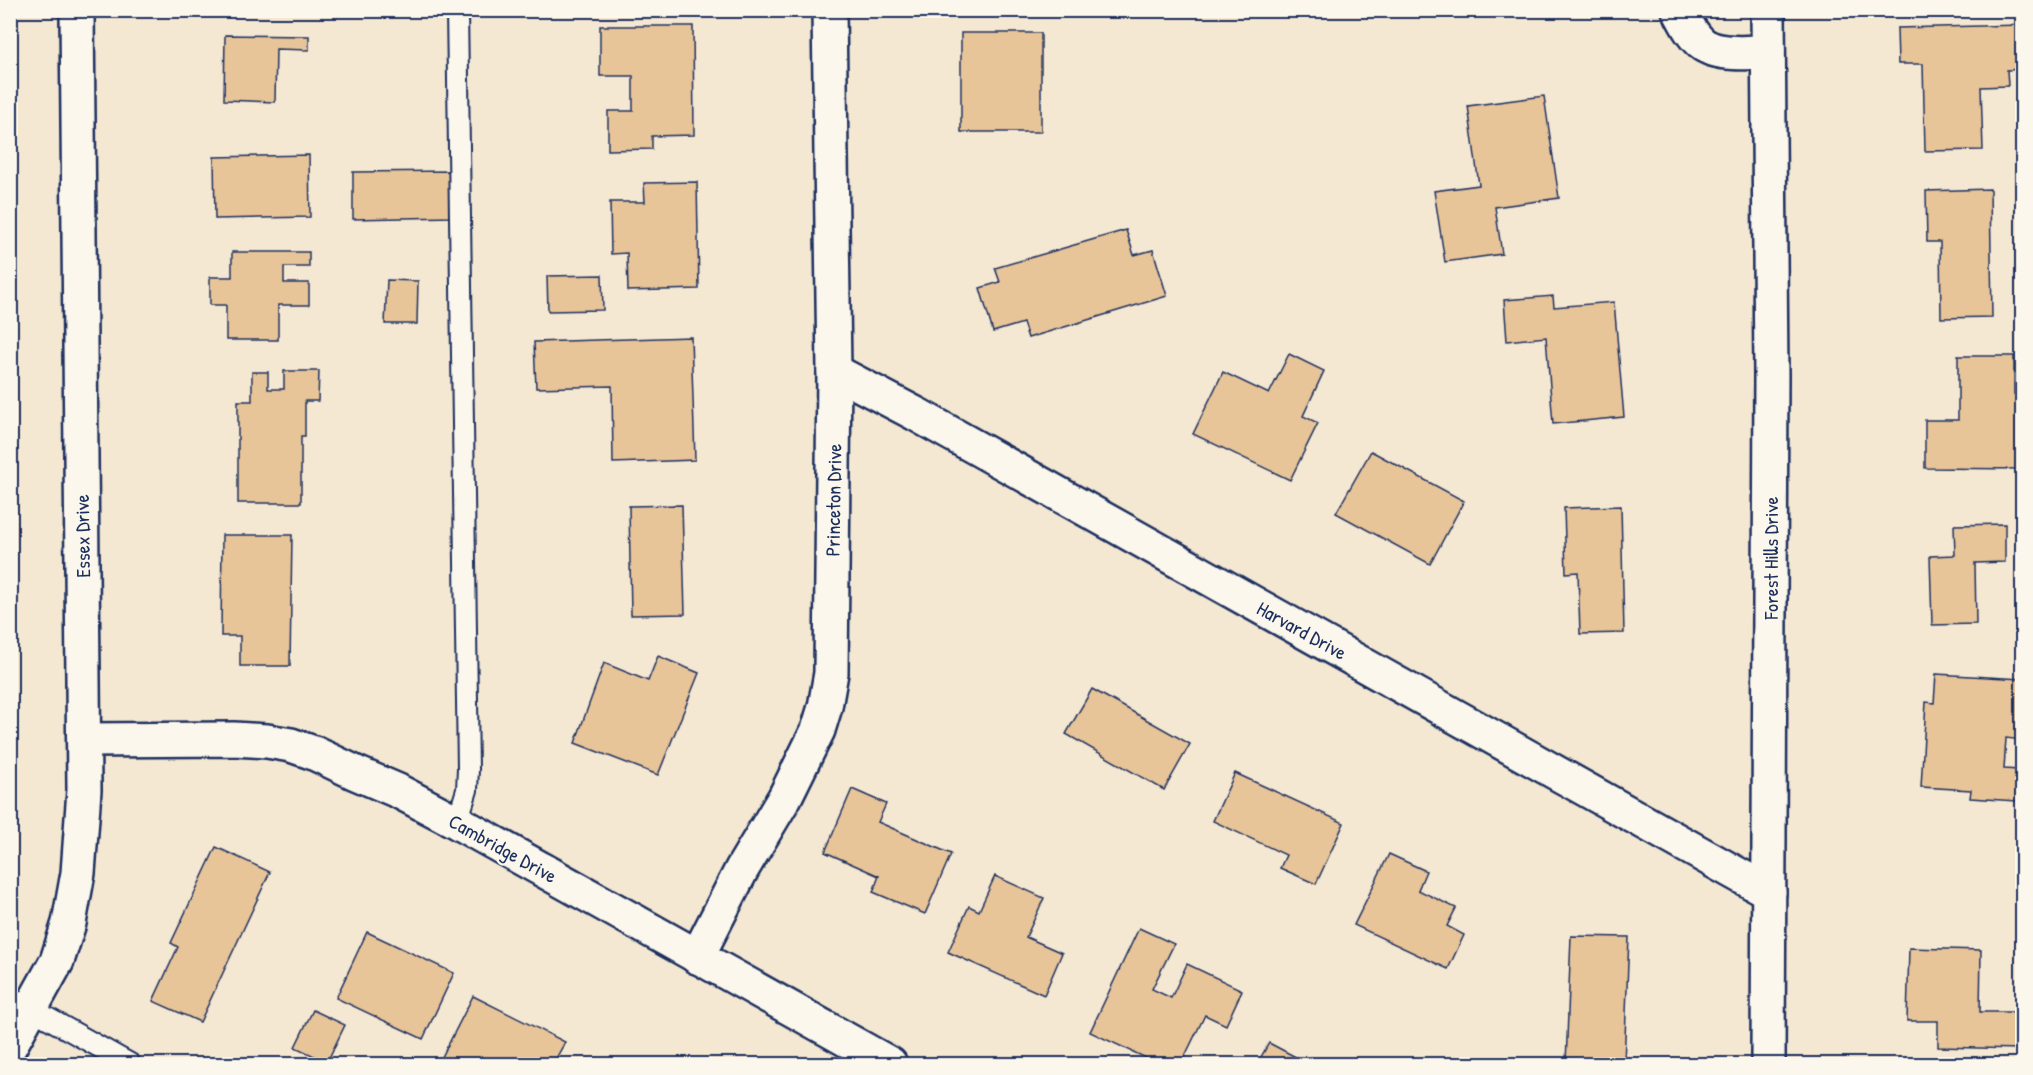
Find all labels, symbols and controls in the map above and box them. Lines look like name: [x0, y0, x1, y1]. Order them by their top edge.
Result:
street label: Princeton Drive: [819, 443, 847, 557]
street label: Essex Drive: [68, 494, 96, 578]
street label: Forest Hills Drive: [1757, 497, 1784, 620]
street label: Harvard Drive: [1252, 594, 1352, 666]
street label: Cambridge Drive: [444, 807, 562, 889]

